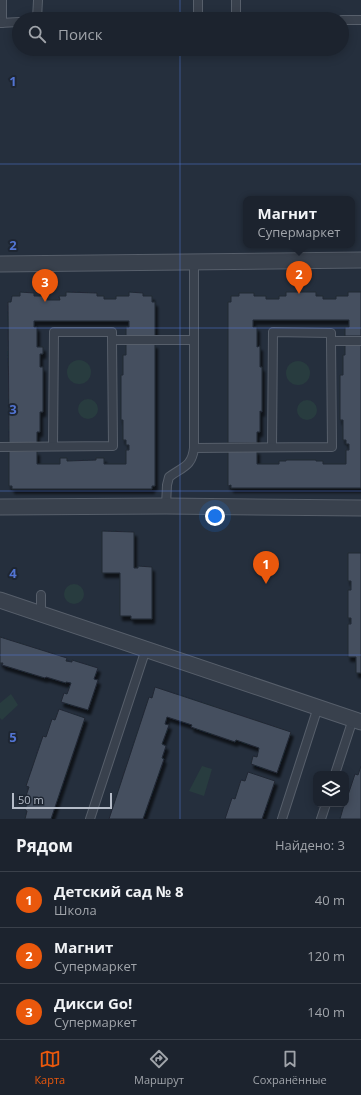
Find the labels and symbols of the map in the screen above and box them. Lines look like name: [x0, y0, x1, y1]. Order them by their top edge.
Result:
text: 1: [9, 72, 17, 90]
text: 2: [9, 236, 17, 254]
pin: 2: [286, 261, 312, 294]
pin: 3: [32, 269, 58, 302]
text: 3: [9, 400, 17, 418]
your location: [205, 506, 225, 526]
pin: 1: [253, 551, 279, 584]
text: 4: [9, 564, 17, 582]
text: 5: [9, 728, 17, 746]
scale bar: [12, 791, 112, 810]

